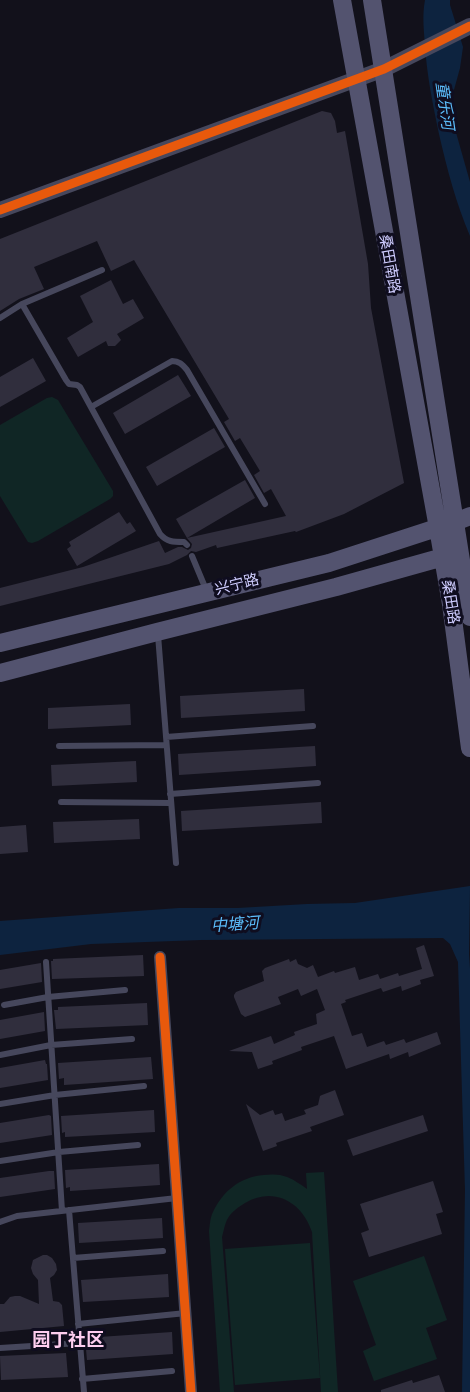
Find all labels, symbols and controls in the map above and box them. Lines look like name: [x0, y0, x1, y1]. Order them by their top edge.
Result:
water label: 童乐河: [431, 81, 457, 131]
street label: 桑田南路: [375, 233, 403, 295]
street label: 兴宁路: [213, 571, 261, 599]
street label: 桑田路: [438, 578, 462, 626]
water label: 中塘河: [210, 914, 260, 936]
district label: 园丁社区: [32, 1330, 104, 1352]

